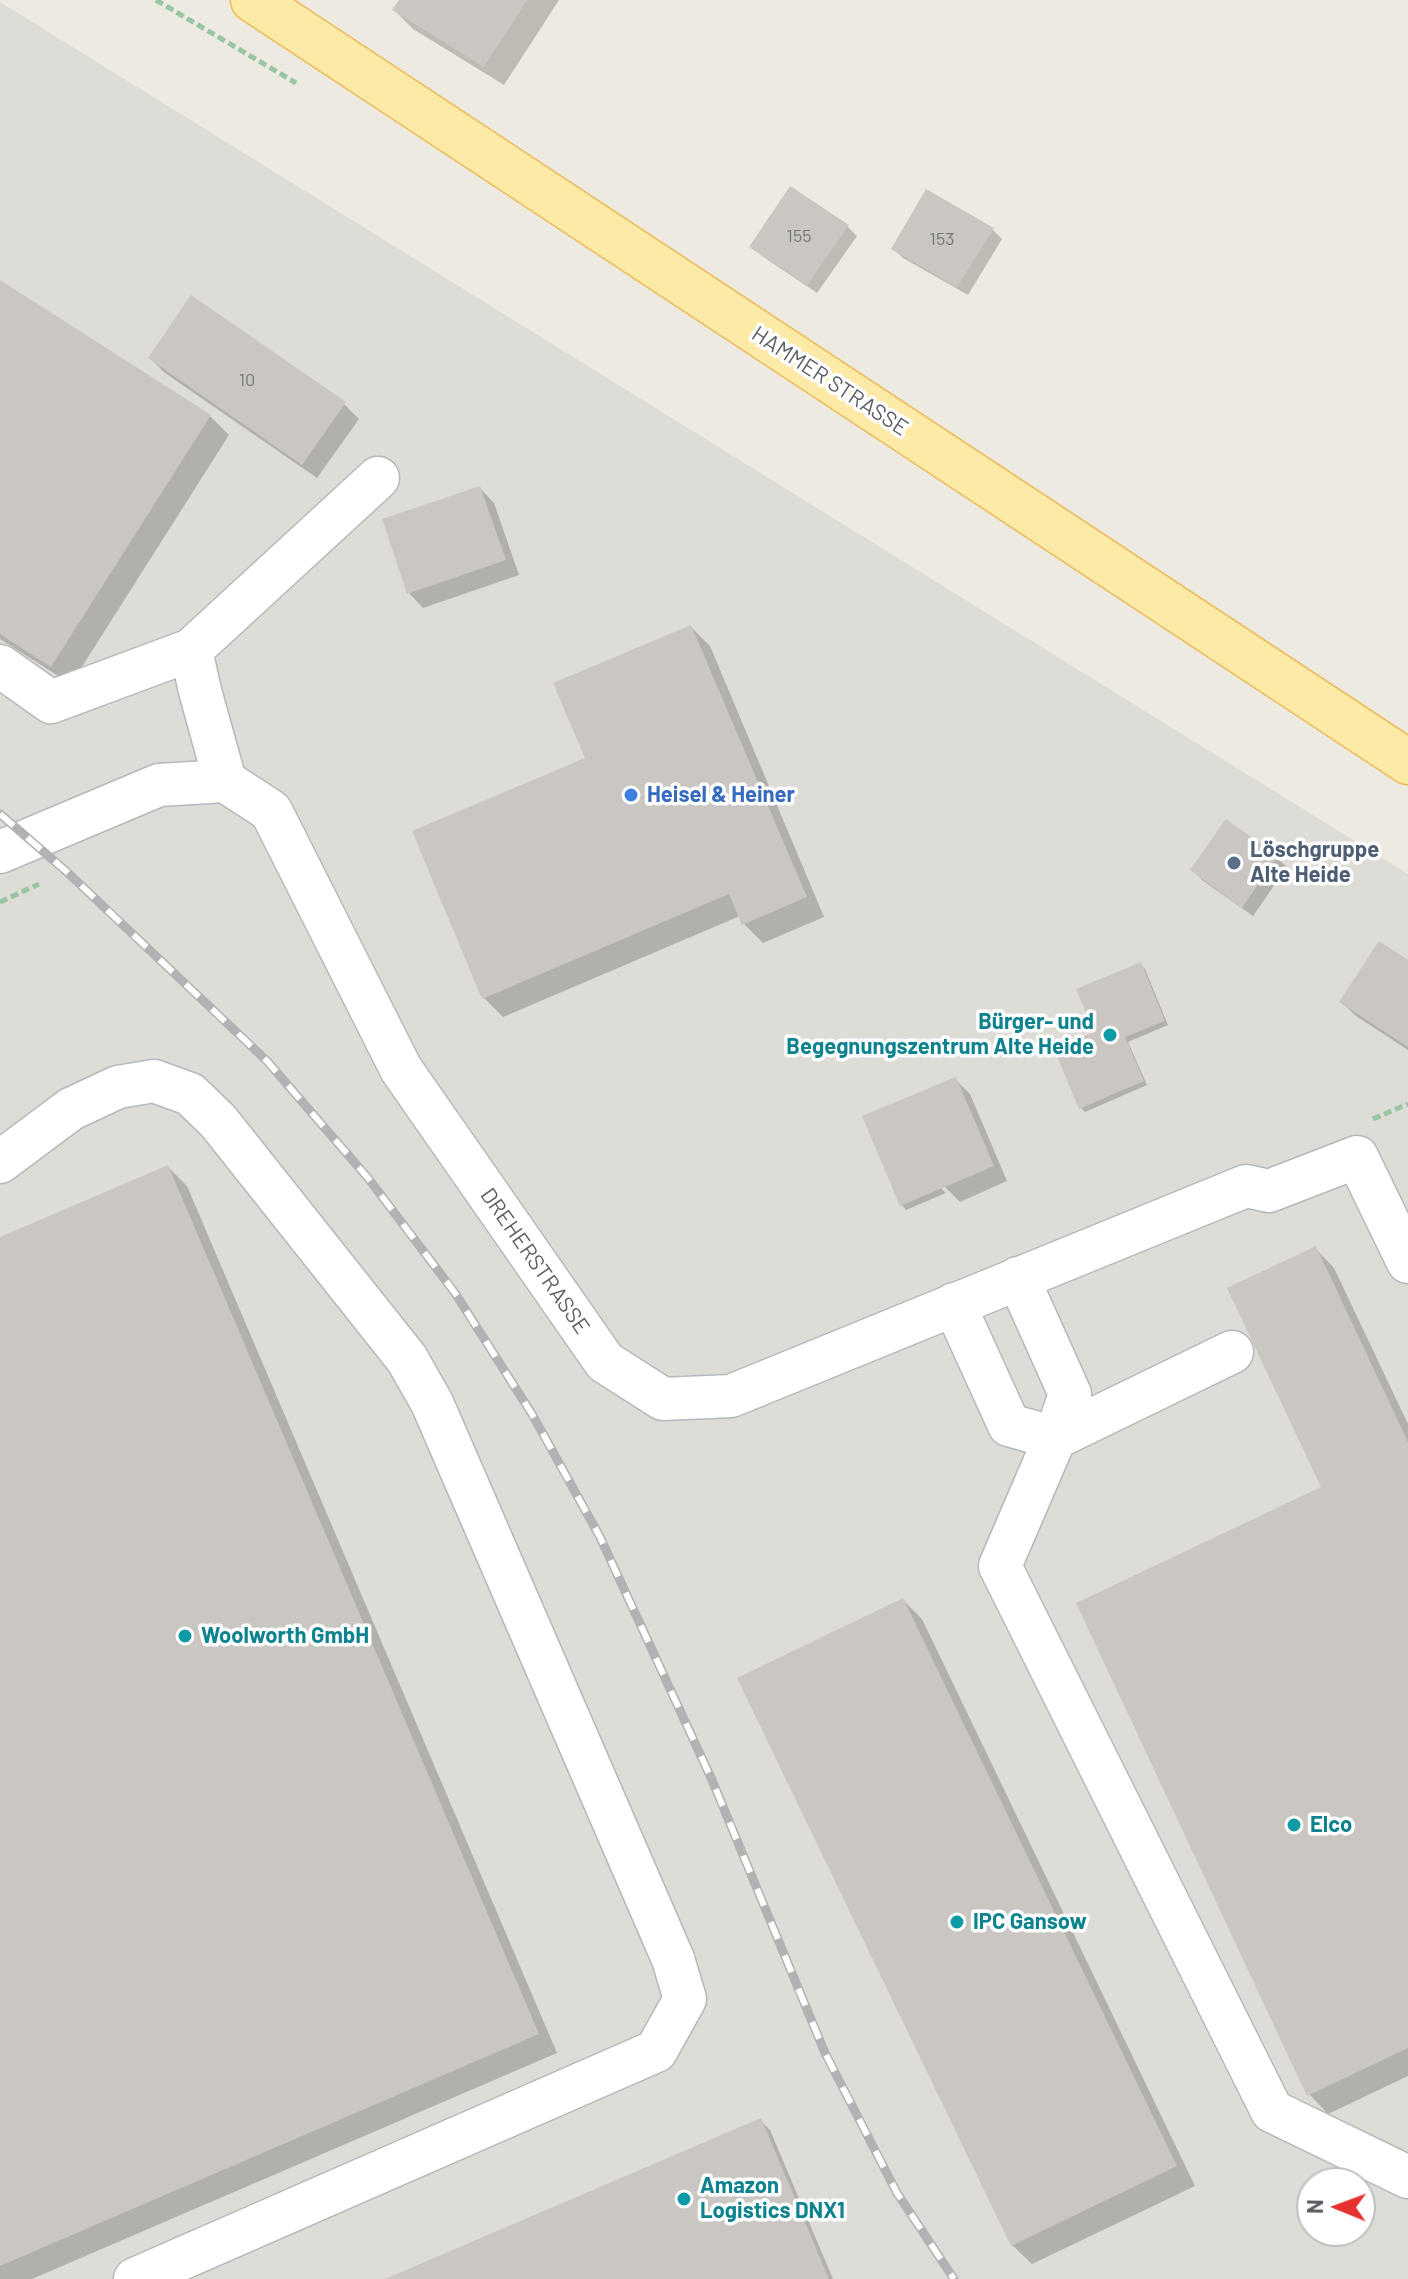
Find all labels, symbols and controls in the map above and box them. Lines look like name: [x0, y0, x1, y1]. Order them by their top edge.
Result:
house number: 155: [787, 225, 811, 247]
house number: 153: [930, 228, 954, 250]
street label: HAMMER STRASSE: [747, 321, 913, 441]
house number: 10: [239, 369, 255, 391]
place label: Heisel & Heiner: [647, 782, 795, 808]
marker: Heisel & Heiner: [622, 786, 640, 804]
place label: Löschgruppe Alte Heide: [1250, 837, 1379, 888]
marker: Löschgruppe Alte Heide: [1225, 854, 1243, 872]
place label: Bürger- und Begegnungszentrum Alte Heide: [786, 1009, 1094, 1060]
marker: Bürger- und Begegnungszentrum Alte Heide: [1101, 1026, 1119, 1044]
street label: DREHERSTRASSE: [475, 1183, 595, 1339]
place label: Woolworth GmbH: [201, 1623, 369, 1649]
marker: Woolworth GmbH: [176, 1627, 194, 1645]
place label: Elco: [1310, 1812, 1352, 1838]
marker: Elco: [1285, 1816, 1303, 1834]
place label: IPC Gansow: [973, 1909, 1087, 1935]
marker: IPC Gansow: [948, 1913, 966, 1931]
north arrow: [1296, 2167, 1376, 2247]
place label: Amazon Logistics DNX1: [700, 2173, 845, 2224]
marker: Amazon Logistics DNX1: [675, 2190, 693, 2208]
text: N: [1301, 2199, 1327, 2214]

